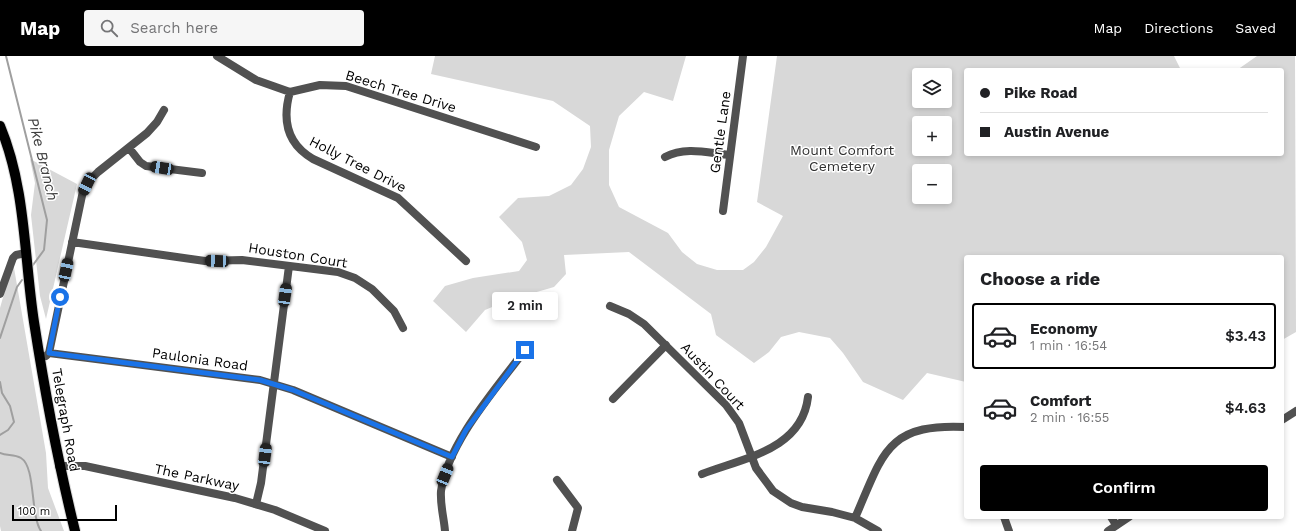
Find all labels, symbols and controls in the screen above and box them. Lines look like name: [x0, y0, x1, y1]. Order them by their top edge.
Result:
search box: [84, 10, 364, 46]
text: Map: [20, 17, 60, 40]
icon: search: [98, 17, 120, 39]
text: Search here: [130, 19, 218, 37]
text: Map: [1094, 20, 1122, 36]
text: Directions: [1144, 20, 1213, 36]
text: Saved: [1235, 20, 1276, 36]
street label: Beech Tree Drive: [344, 67, 458, 115]
map controls: [912, 68, 952, 204]
button: layers: [912, 68, 952, 108]
text: Pike Road: [1004, 84, 1077, 102]
street label: Gentle Lane: [706, 90, 734, 174]
water label: Pike Branch: [24, 116, 62, 202]
button: +: [912, 116, 952, 156]
text: Austin Avenue: [1004, 123, 1109, 141]
street label: Holly Tree Drive: [307, 133, 409, 195]
park label: Mount Comfort Cemetery: [790, 142, 894, 174]
car: [149, 160, 175, 176]
button: −: [912, 164, 952, 204]
car: [76, 171, 98, 197]
street label: Houston Court: [247, 239, 349, 271]
car: [205, 255, 229, 267]
car: [58, 257, 74, 283]
text: Choose a ride: [980, 268, 1100, 289]
car: [277, 282, 293, 308]
route start: [51, 288, 69, 306]
callout: 2 min: [492, 292, 558, 320]
text: 2 min: [507, 298, 543, 313]
icon: car: [982, 318, 1018, 354]
text: Economy: [1030, 320, 1097, 338]
text: $3.43: [1225, 327, 1266, 345]
text: 1 min · 16:54: [1030, 338, 1107, 353]
street label: Austin Court: [678, 339, 748, 413]
route end: [516, 341, 534, 359]
street label: Paulonia Road: [151, 344, 249, 374]
street label: Telegraph Road: [49, 367, 83, 473]
icon: car: [982, 390, 1018, 426]
text: Comfort: [1030, 392, 1091, 410]
text: $4.63: [1225, 399, 1266, 417]
text: 2 min · 16:55: [1030, 410, 1109, 425]
car: [258, 442, 272, 468]
street label: The Parkway: [153, 460, 242, 494]
car: [435, 462, 455, 488]
button: Confirm: [980, 465, 1268, 511]
scale bar: [12, 503, 117, 522]
text: 100 m: [18, 505, 50, 518]

